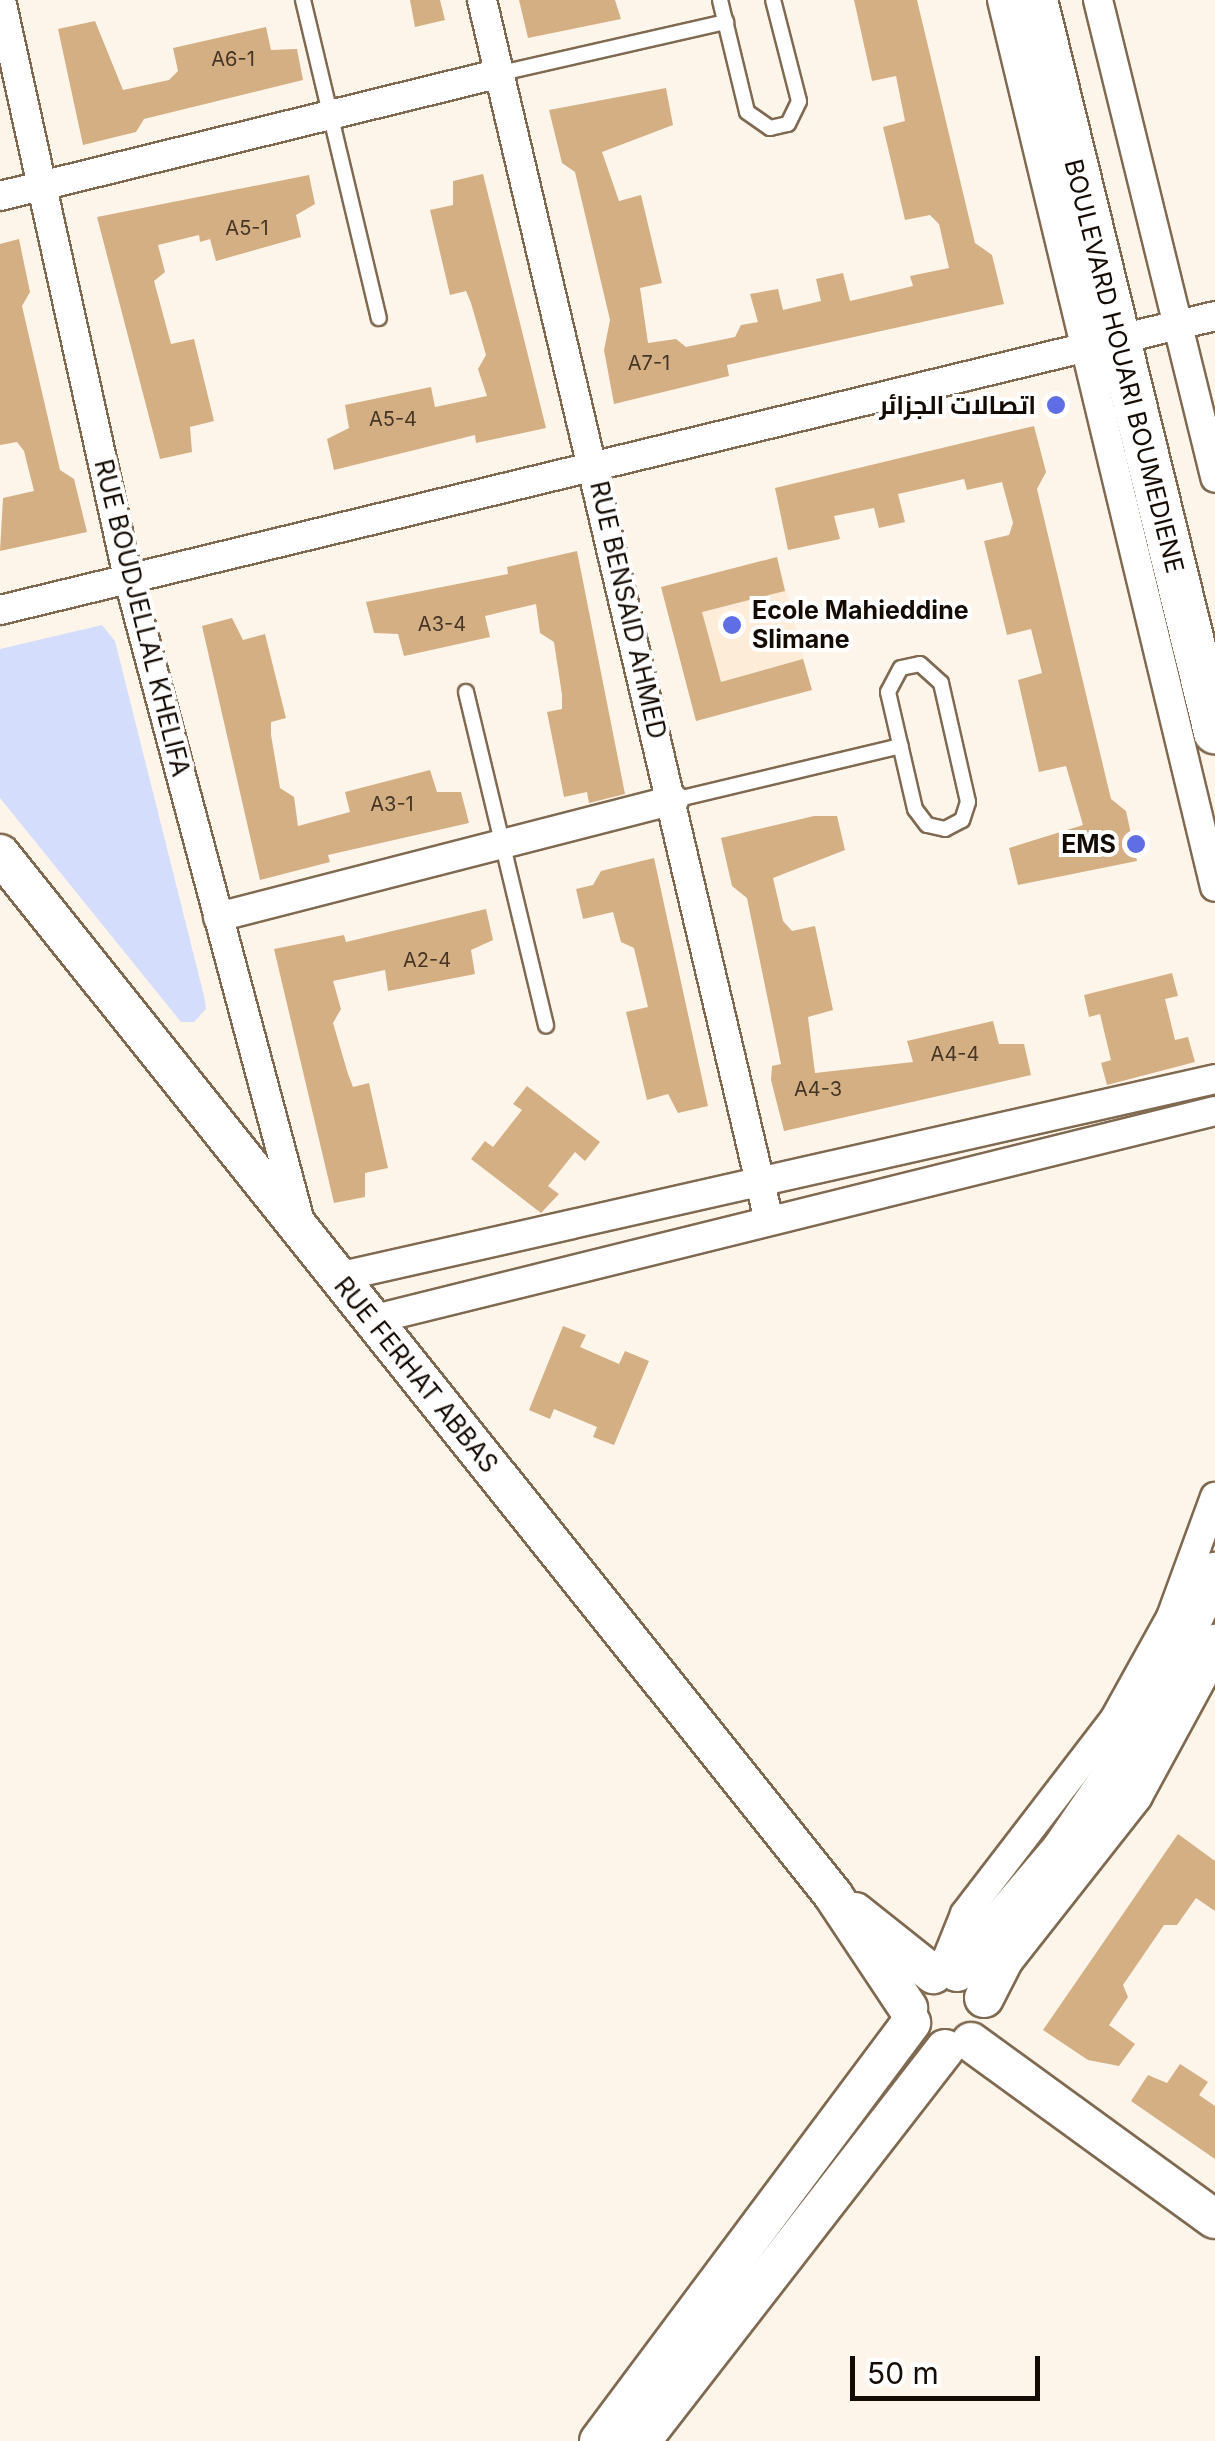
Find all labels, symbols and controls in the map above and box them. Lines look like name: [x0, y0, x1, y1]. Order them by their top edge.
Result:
house number: A6-1: [211, 47, 255, 71]
street label: BOULEVARD HOUARI BOUMEDIENE: [1058, 156, 1190, 576]
house number: A5-1: [225, 216, 269, 240]
house number: A7-1: [628, 351, 670, 375]
place label: اتصالات الجزائر: [879, 390, 1036, 420]
marker: اتصالات الجزائر: [1045, 394, 1067, 416]
house number: A5-4: [369, 407, 417, 431]
street label: RUE BOUDJELLAL KHELIFA: [88, 456, 196, 780]
street label: RUE BENSAID AHMED: [584, 478, 672, 742]
place label: Ecole Mahieddine Slimane: [752, 596, 969, 655]
house number: A3-4: [418, 612, 466, 636]
marker: Ecole Mahieddine Slimane: [721, 614, 743, 636]
house number: A3-1: [370, 792, 414, 816]
place label: EMS: [1061, 829, 1116, 859]
marker: EMS: [1125, 833, 1147, 855]
house number: A2-4: [403, 948, 451, 972]
house number: A4-4: [931, 1042, 979, 1066]
house number: A4-3: [794, 1077, 842, 1101]
street label: RUE FERHAT ABBAS: [328, 1271, 504, 1479]
scale bar: [855, 2336, 1045, 2398]
text: 50 m: [867, 2355, 939, 2391]

